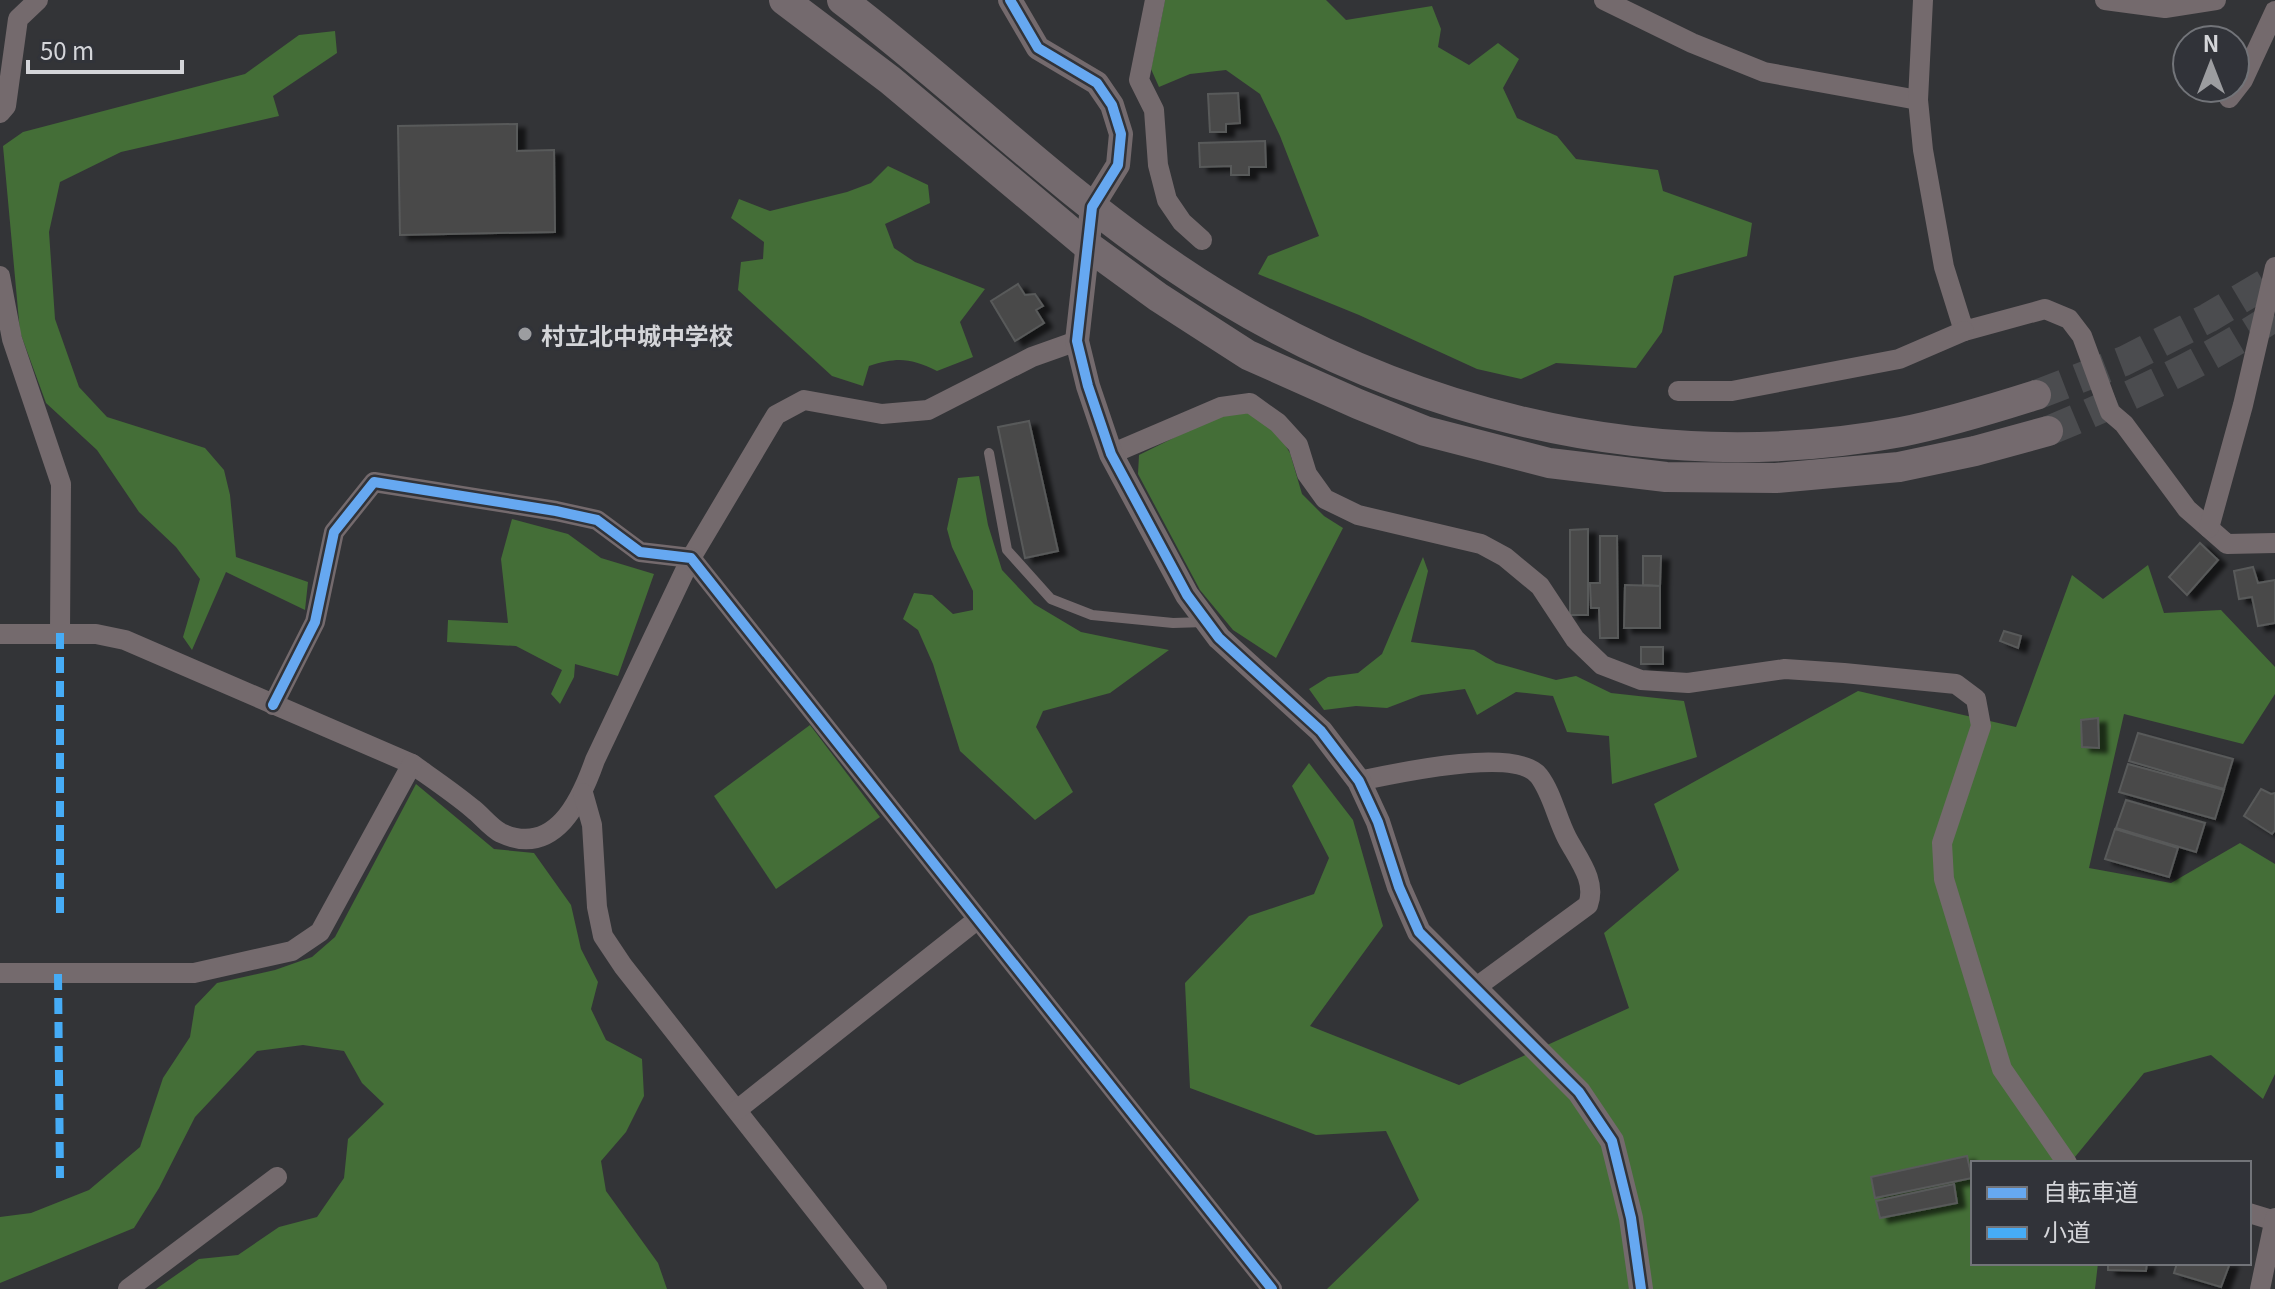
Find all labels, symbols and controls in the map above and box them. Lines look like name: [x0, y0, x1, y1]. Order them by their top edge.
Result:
scale bar: [28, 24, 182, 74]
north arrow: [2171, 24, 2251, 104]
text: N: [2203, 26, 2219, 58]
text: 50 m: [40, 32, 94, 67]
place label: 村立北中城中学校: [541, 317, 733, 352]
marker: 村立北中城中学校: [516, 325, 534, 343]
legend: [1971, 1161, 2251, 1265]
text: 自転車道: [2043, 1173, 2139, 1208]
text: 小道: [2043, 1213, 2091, 1248]

